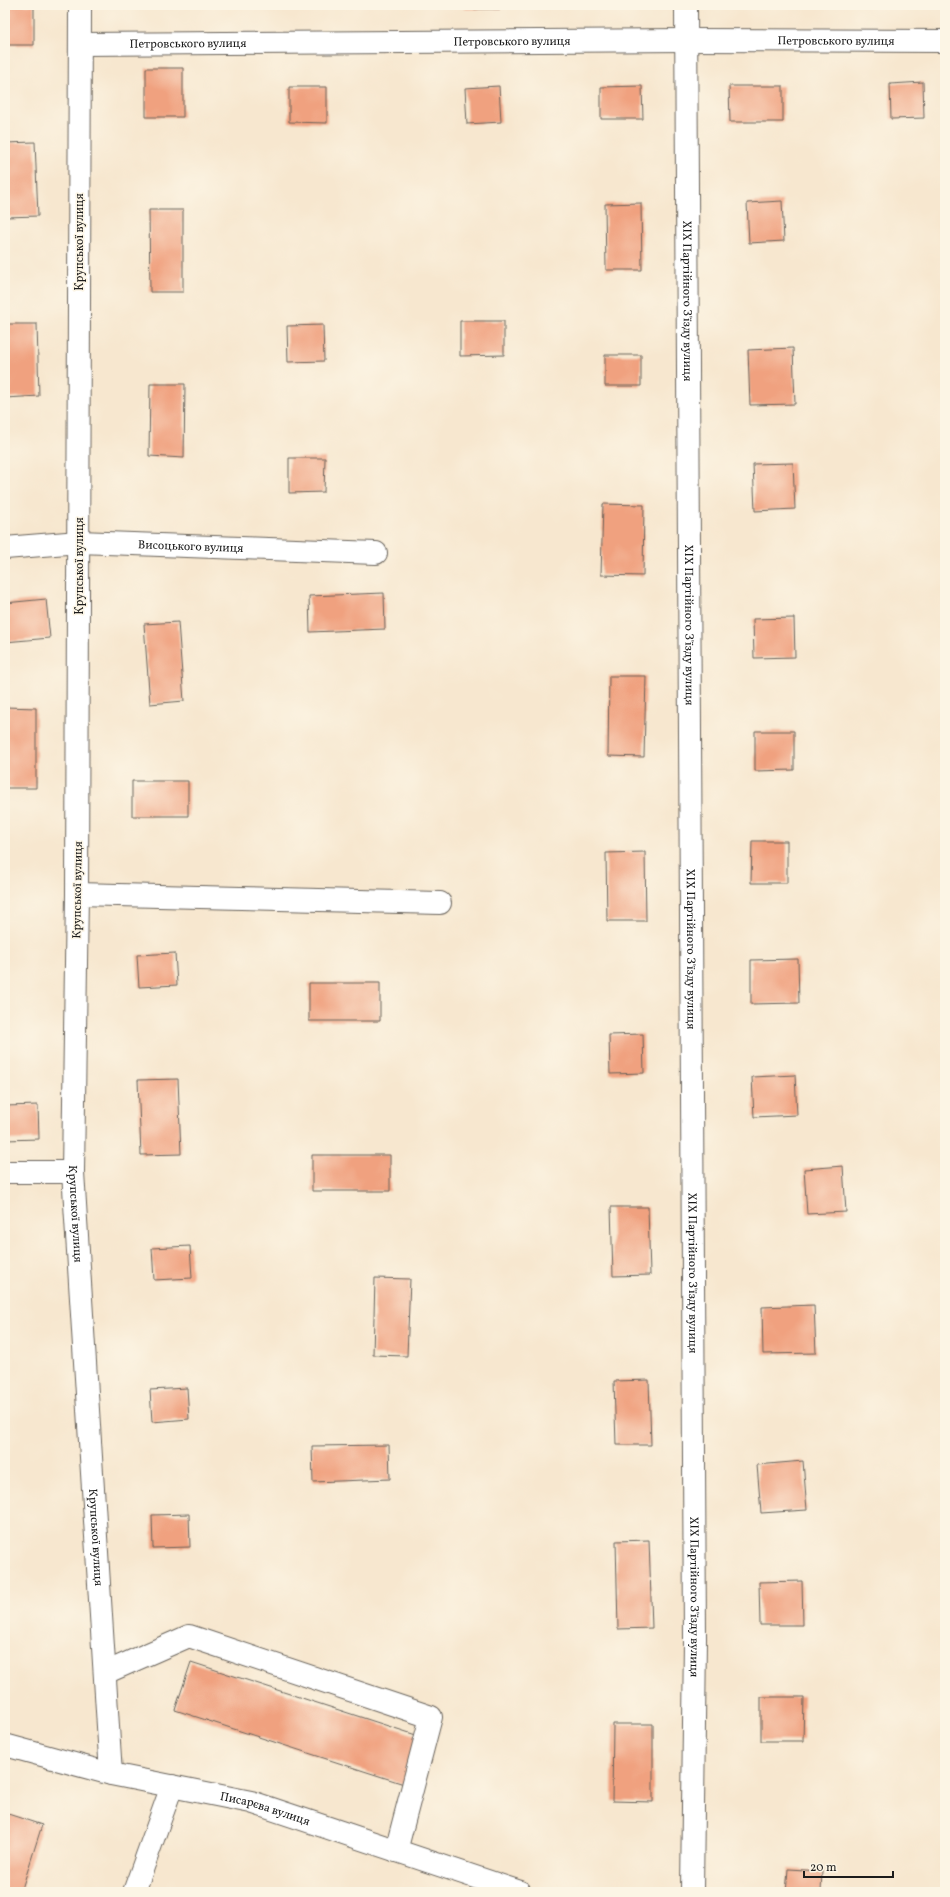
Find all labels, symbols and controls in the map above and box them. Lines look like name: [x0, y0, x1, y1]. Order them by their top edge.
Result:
street label: Петровського вулиця: [777, 33, 895, 50]
street label: Петровського вулиця: [453, 34, 571, 51]
street label: Петровського вулиця: [129, 36, 247, 53]
street label: Крупської вулиця: [72, 193, 88, 291]
street label: XIX Партійного З'їзду вулиця: [678, 221, 695, 381]
street label: Крупської вулиця: [72, 517, 88, 615]
street label: Висоцького вулиця: [138, 537, 244, 557]
street label: XIX Партійного З'їзду вулиця: [680, 545, 697, 705]
street label: Крупської вулиця: [69, 841, 87, 939]
street label: XIX Партійного З'їзду вулиця: [682, 868, 699, 1029]
street label: Крупської вулиця: [64, 1165, 86, 1263]
street label: XIX Партійного З'їзду вулиця: [684, 1192, 700, 1353]
street label: Крупської вулиця: [84, 1488, 106, 1586]
street label: XIX Партійного З'їзду вулиця: [685, 1516, 702, 1678]
street label: Писарєва вулиця: [218, 1789, 312, 1830]
scale bar: [804, 1853, 893, 1879]
text: 20 m: [810, 1860, 837, 1876]

